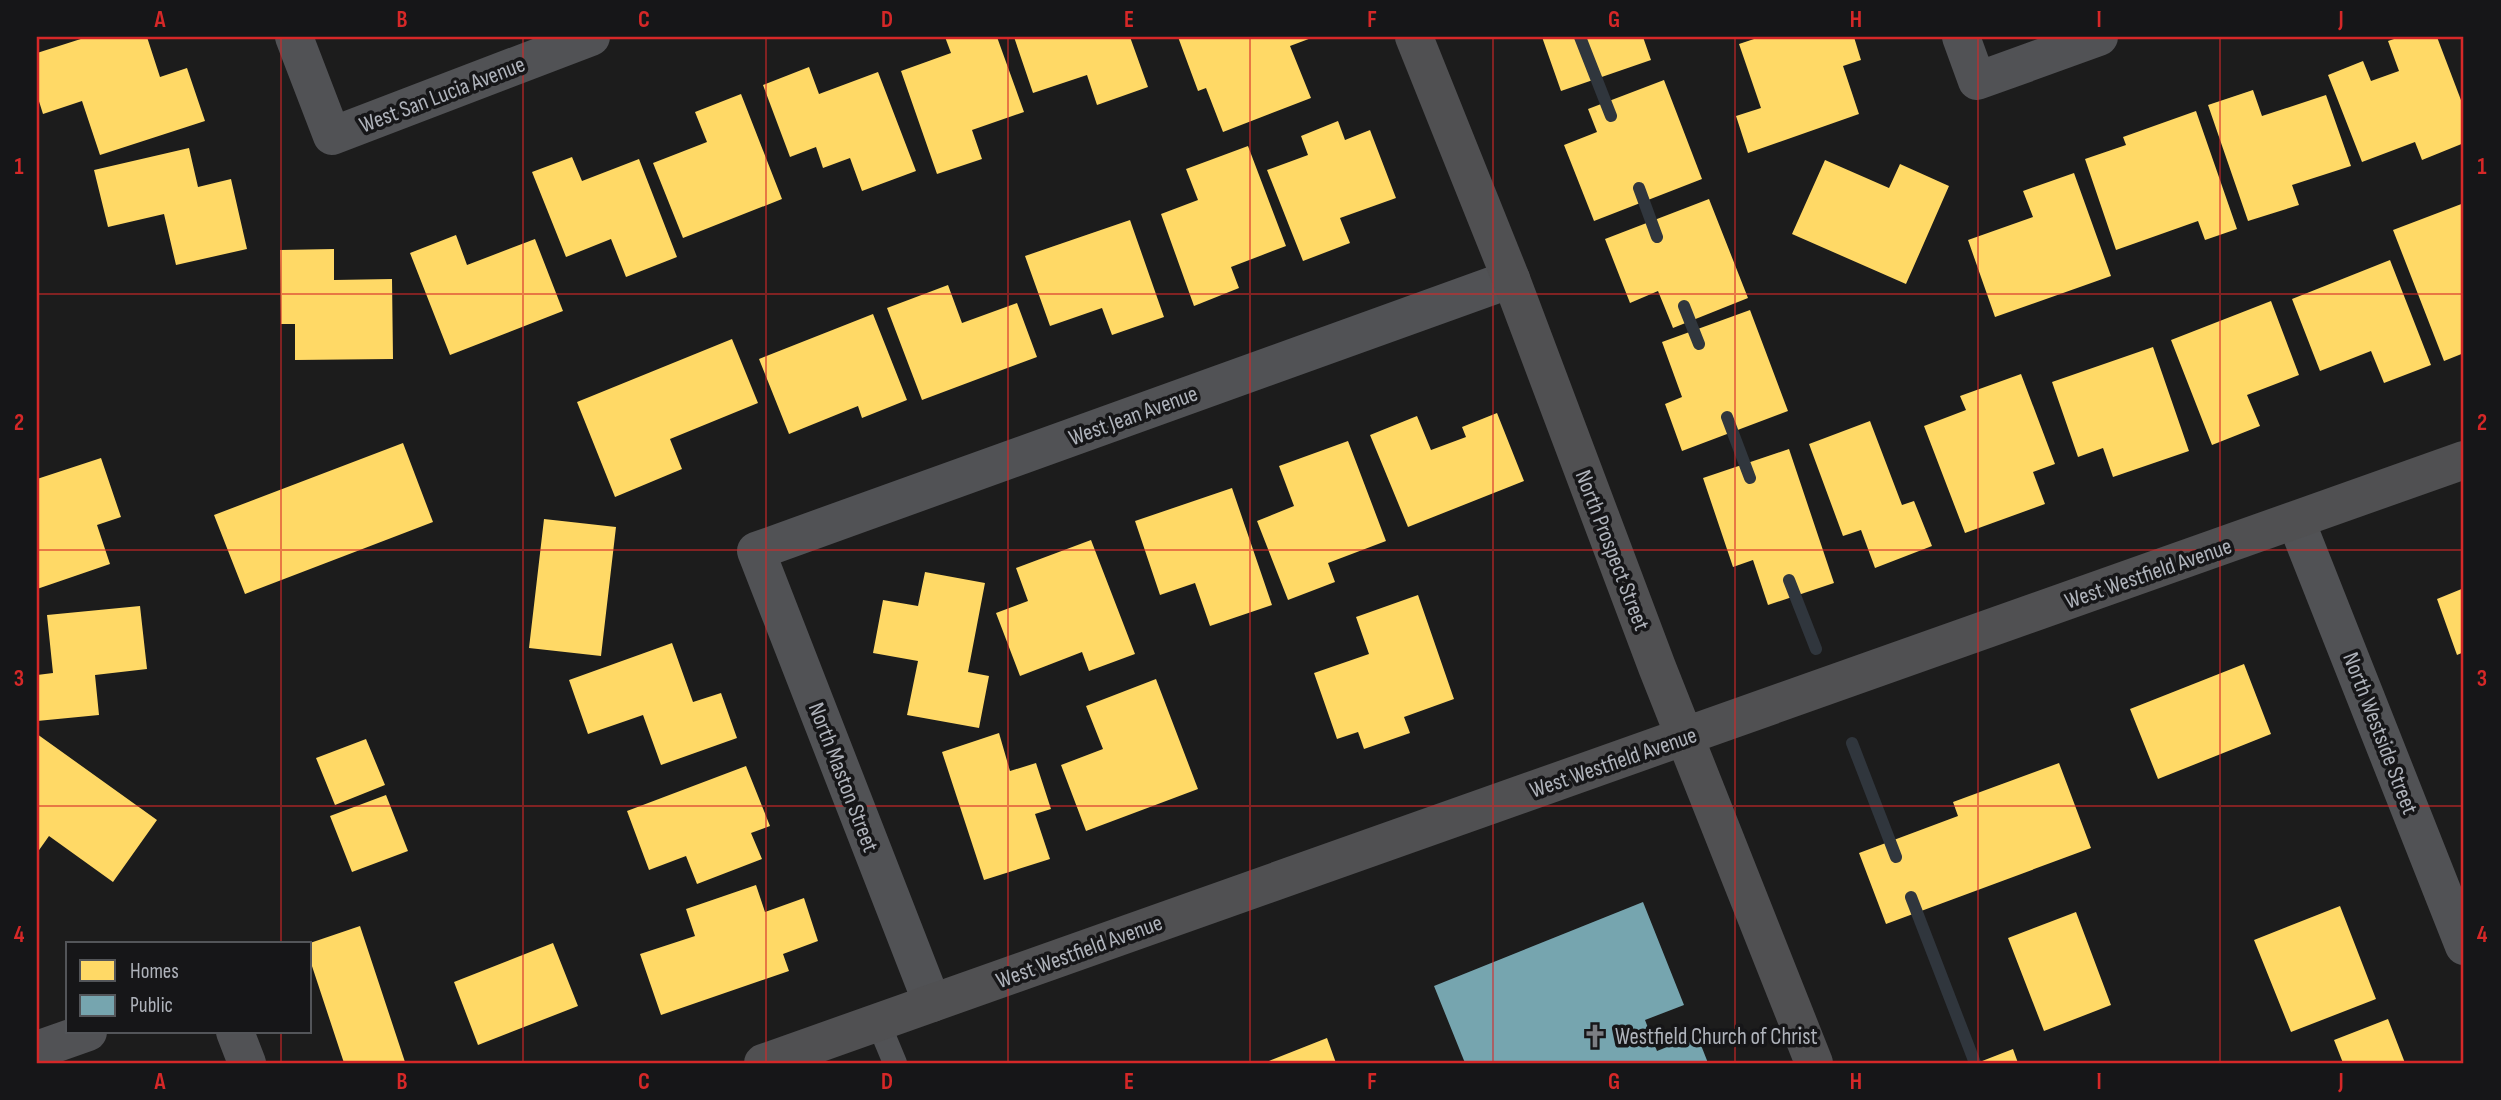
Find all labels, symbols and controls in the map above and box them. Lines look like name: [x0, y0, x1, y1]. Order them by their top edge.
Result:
text: A: [154, 6, 167, 34]
text: B: [397, 6, 408, 34]
text: C: [638, 6, 650, 34]
text: D: [881, 6, 893, 34]
text: E: [1124, 6, 1134, 34]
text: F: [1367, 6, 1377, 34]
text: G: [1608, 6, 1620, 34]
text: H: [1850, 6, 1862, 34]
text: I: [2096, 6, 2102, 34]
text: J: [2337, 6, 2344, 34]
street label: West San Lucia Avenue: [356, 50, 529, 139]
text: 1: [14, 153, 24, 181]
text: 1: [2477, 153, 2487, 181]
street label: West Jean Avenue: [1065, 380, 1202, 452]
text: 2: [14, 409, 24, 437]
text: 2: [2477, 409, 2487, 437]
street label: North Prospect Street: [1569, 466, 1655, 634]
street label: West Westfield Avenue: [2061, 532, 2236, 616]
street label: North Westside Street: [2336, 648, 2424, 818]
text: 3: [14, 665, 24, 693]
text: 3: [2477, 665, 2487, 693]
street label: North Maston Street: [802, 699, 884, 856]
street label: West Westfield Avenue: [1526, 721, 1701, 805]
street label: West Westfield Avenue: [992, 909, 1166, 995]
text: 4: [14, 921, 25, 949]
text: 4: [2477, 921, 2488, 949]
legend: [66, 942, 312, 1034]
text: Homes: [130, 959, 179, 984]
text: Public: [130, 993, 173, 1018]
church icon: Westfield Church of Christ: [1581, 1022, 1609, 1050]
place label: Westfield Church of Christ: [1615, 1023, 1817, 1051]
text: A: [154, 1068, 167, 1096]
text: B: [397, 1068, 408, 1096]
text: C: [638, 1068, 650, 1096]
text: D: [881, 1068, 893, 1096]
text: E: [1124, 1068, 1134, 1096]
text: F: [1367, 1068, 1377, 1096]
text: G: [1608, 1068, 1620, 1096]
text: H: [1850, 1068, 1862, 1096]
text: I: [2096, 1068, 2102, 1096]
text: J: [2337, 1068, 2344, 1096]

